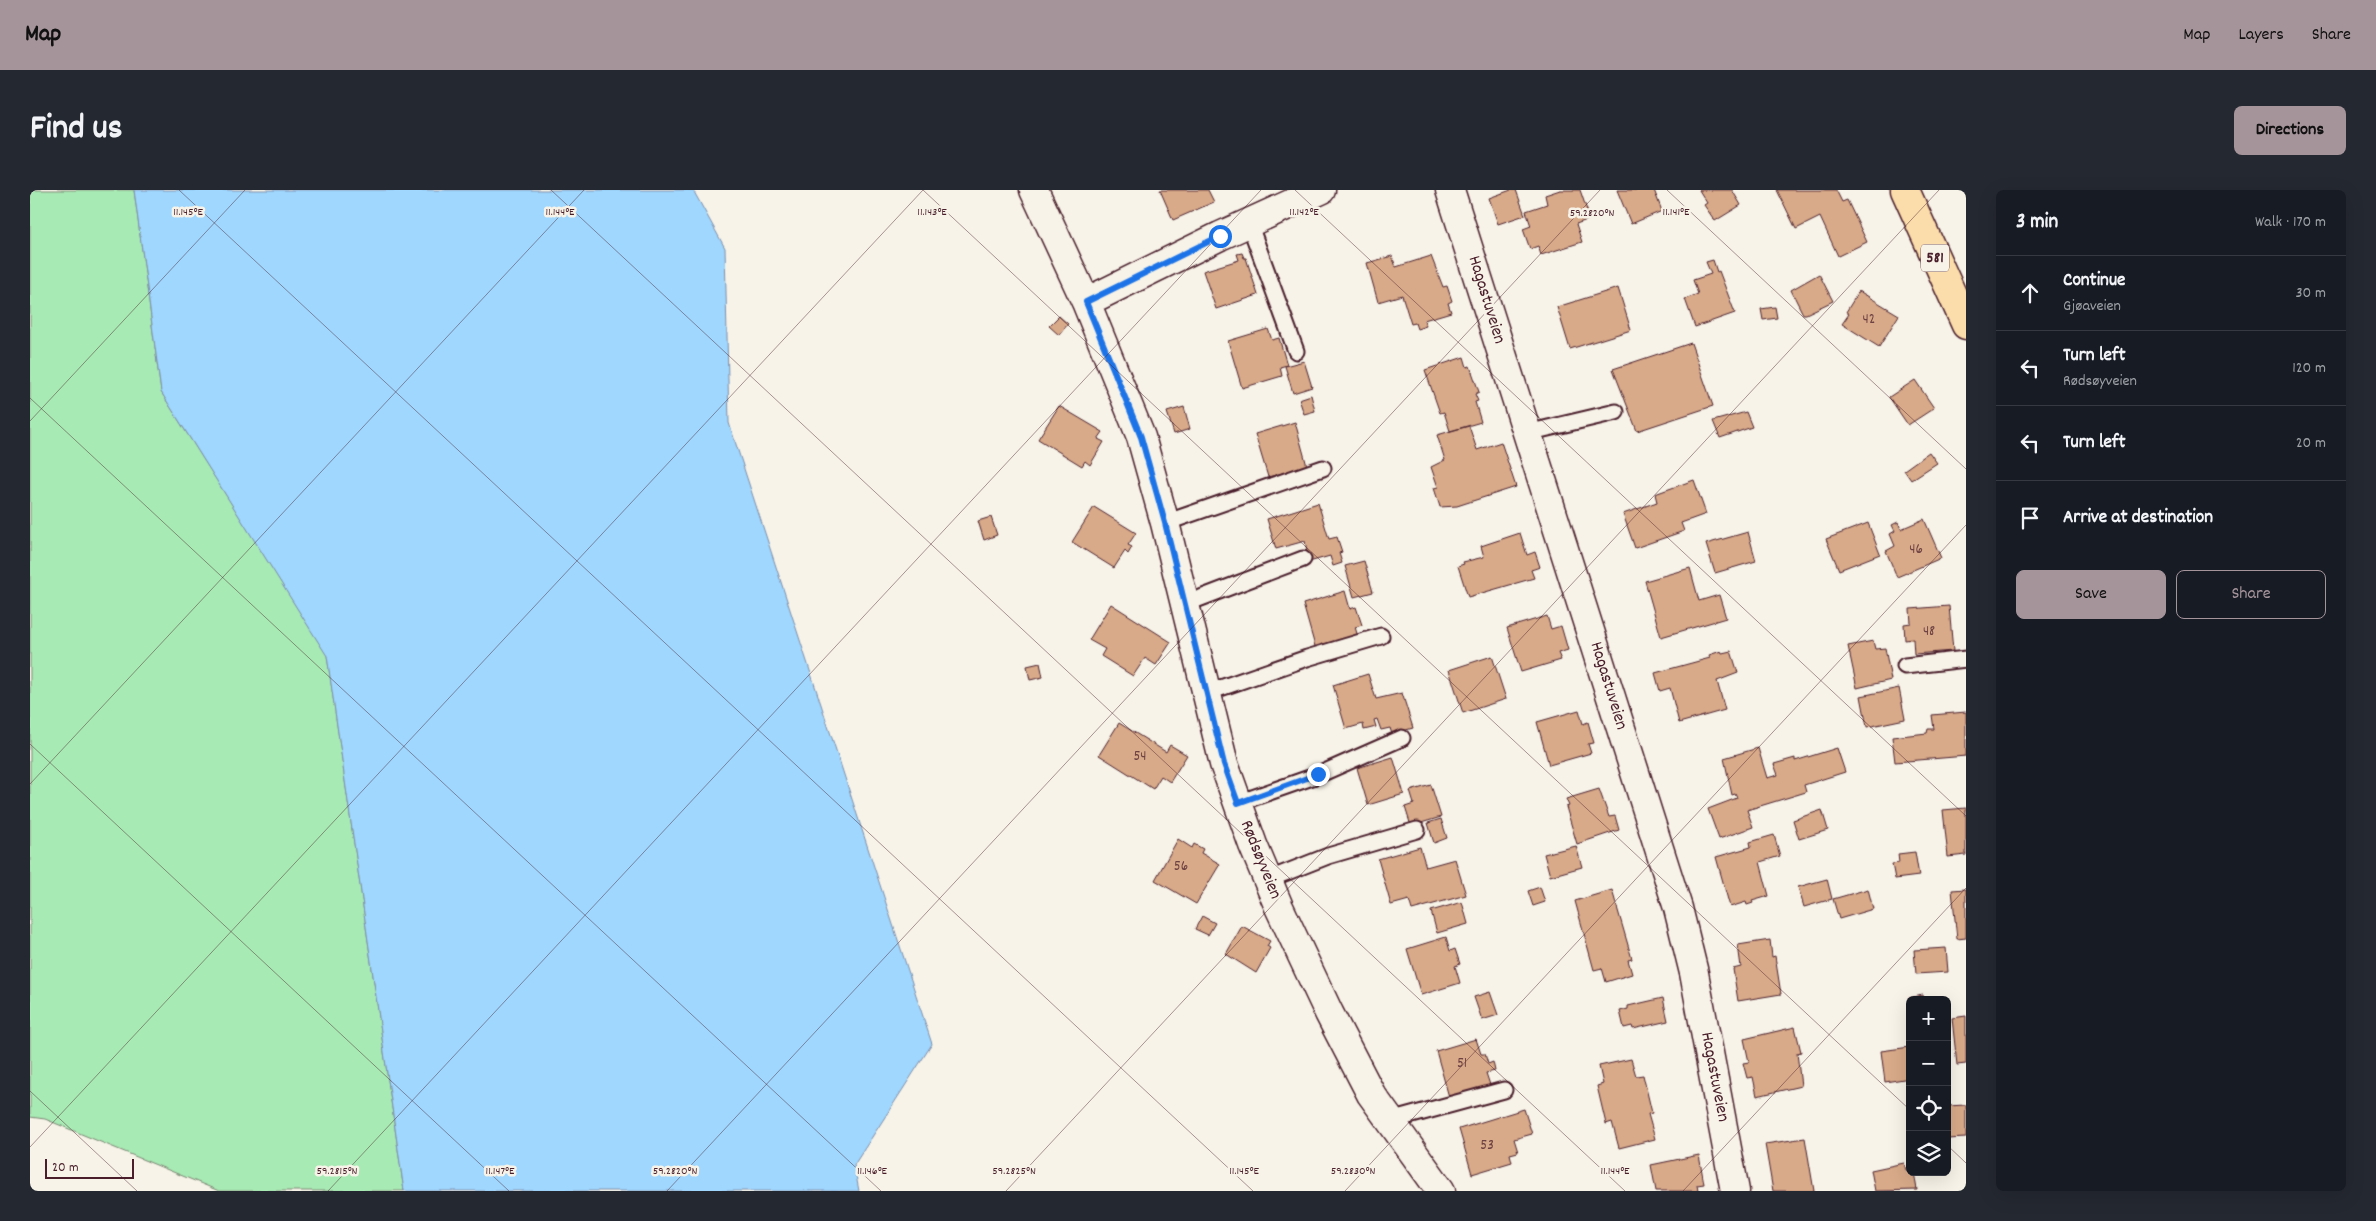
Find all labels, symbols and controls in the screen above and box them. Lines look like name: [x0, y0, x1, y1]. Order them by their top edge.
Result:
text: Map: [25, 18, 61, 52]
text: Map: [2183, 23, 2210, 48]
text: Layers: [2238, 23, 2284, 48]
text: Share: [2312, 23, 2351, 48]
text: Find us: [30, 105, 122, 155]
button: Directions: [2234, 106, 2346, 155]
text: 11.145°E: [173, 204, 203, 221]
text: 11.144°E: [545, 204, 575, 221]
text: 11.143°E: [917, 204, 947, 221]
text: 11.142°E: [1289, 204, 1319, 221]
text: 11.141°E: [1663, 204, 1690, 221]
text: 59.2820°N: [1570, 205, 1614, 222]
text: 3 min: [2016, 208, 2058, 238]
text: Walk · 170 m: [2255, 211, 2326, 234]
route start: [1209, 225, 1232, 248]
road number: 581: [1921, 244, 1949, 272]
street label: Hagastuveien: [1461, 253, 1511, 347]
text: Continue: [2063, 268, 2125, 295]
icon: ahead: [2016, 279, 2044, 307]
text: 30 m: [2296, 282, 2326, 305]
text: Gjøaveien: [2063, 295, 2121, 318]
house number: 42: [1863, 309, 1875, 331]
text: Turn left: [2063, 343, 2126, 370]
icon: left: [2016, 354, 2044, 382]
text: 120 m: [2292, 357, 2326, 380]
text: Rødsøyveien: [2063, 370, 2137, 393]
icon: left: [2016, 429, 2044, 457]
text: Turn left: [2063, 430, 2126, 457]
text: 20 m: [2296, 432, 2326, 455]
icon: arrive: [2016, 504, 2044, 532]
text: Arrive at destination: [2063, 505, 2213, 532]
house number: 46: [1909, 539, 1923, 561]
button: Save: [2016, 570, 2166, 619]
button: Share: [2176, 570, 2326, 619]
house number: 48: [1923, 621, 1935, 643]
street label: Hagastuveien: [1583, 639, 1633, 733]
house number: 54: [1133, 746, 1147, 768]
route end: [1307, 763, 1330, 786]
street label: Rødsøyveien: [1233, 817, 1287, 903]
house number: 56: [1174, 856, 1188, 878]
map controls: [1906, 996, 1951, 1176]
button: +: [1906, 996, 1951, 1041]
street label: Hagastuveien: [1693, 1030, 1735, 1124]
button: −: [1906, 1041, 1951, 1086]
house number: 51: [1457, 1053, 1467, 1075]
button: locate: [1906, 1086, 1951, 1131]
button: layers: [1906, 1131, 1951, 1176]
house number: 53: [1480, 1135, 1494, 1157]
scale bar: [45, 1156, 134, 1179]
text: 20 m: [52, 1158, 79, 1178]
text: 59.2815°N: [316, 1163, 358, 1180]
text: 11.147°E: [486, 1163, 515, 1180]
text: 59.2820°N: [653, 1163, 697, 1180]
text: 11.146°E: [857, 1163, 888, 1180]
text: 59.2825°N: [992, 1163, 1036, 1180]
text: 11.145°E: [1229, 1163, 1259, 1180]
text: 59.2830°N: [1331, 1163, 1375, 1180]
text: 11.144°E: [1600, 1163, 1630, 1180]

